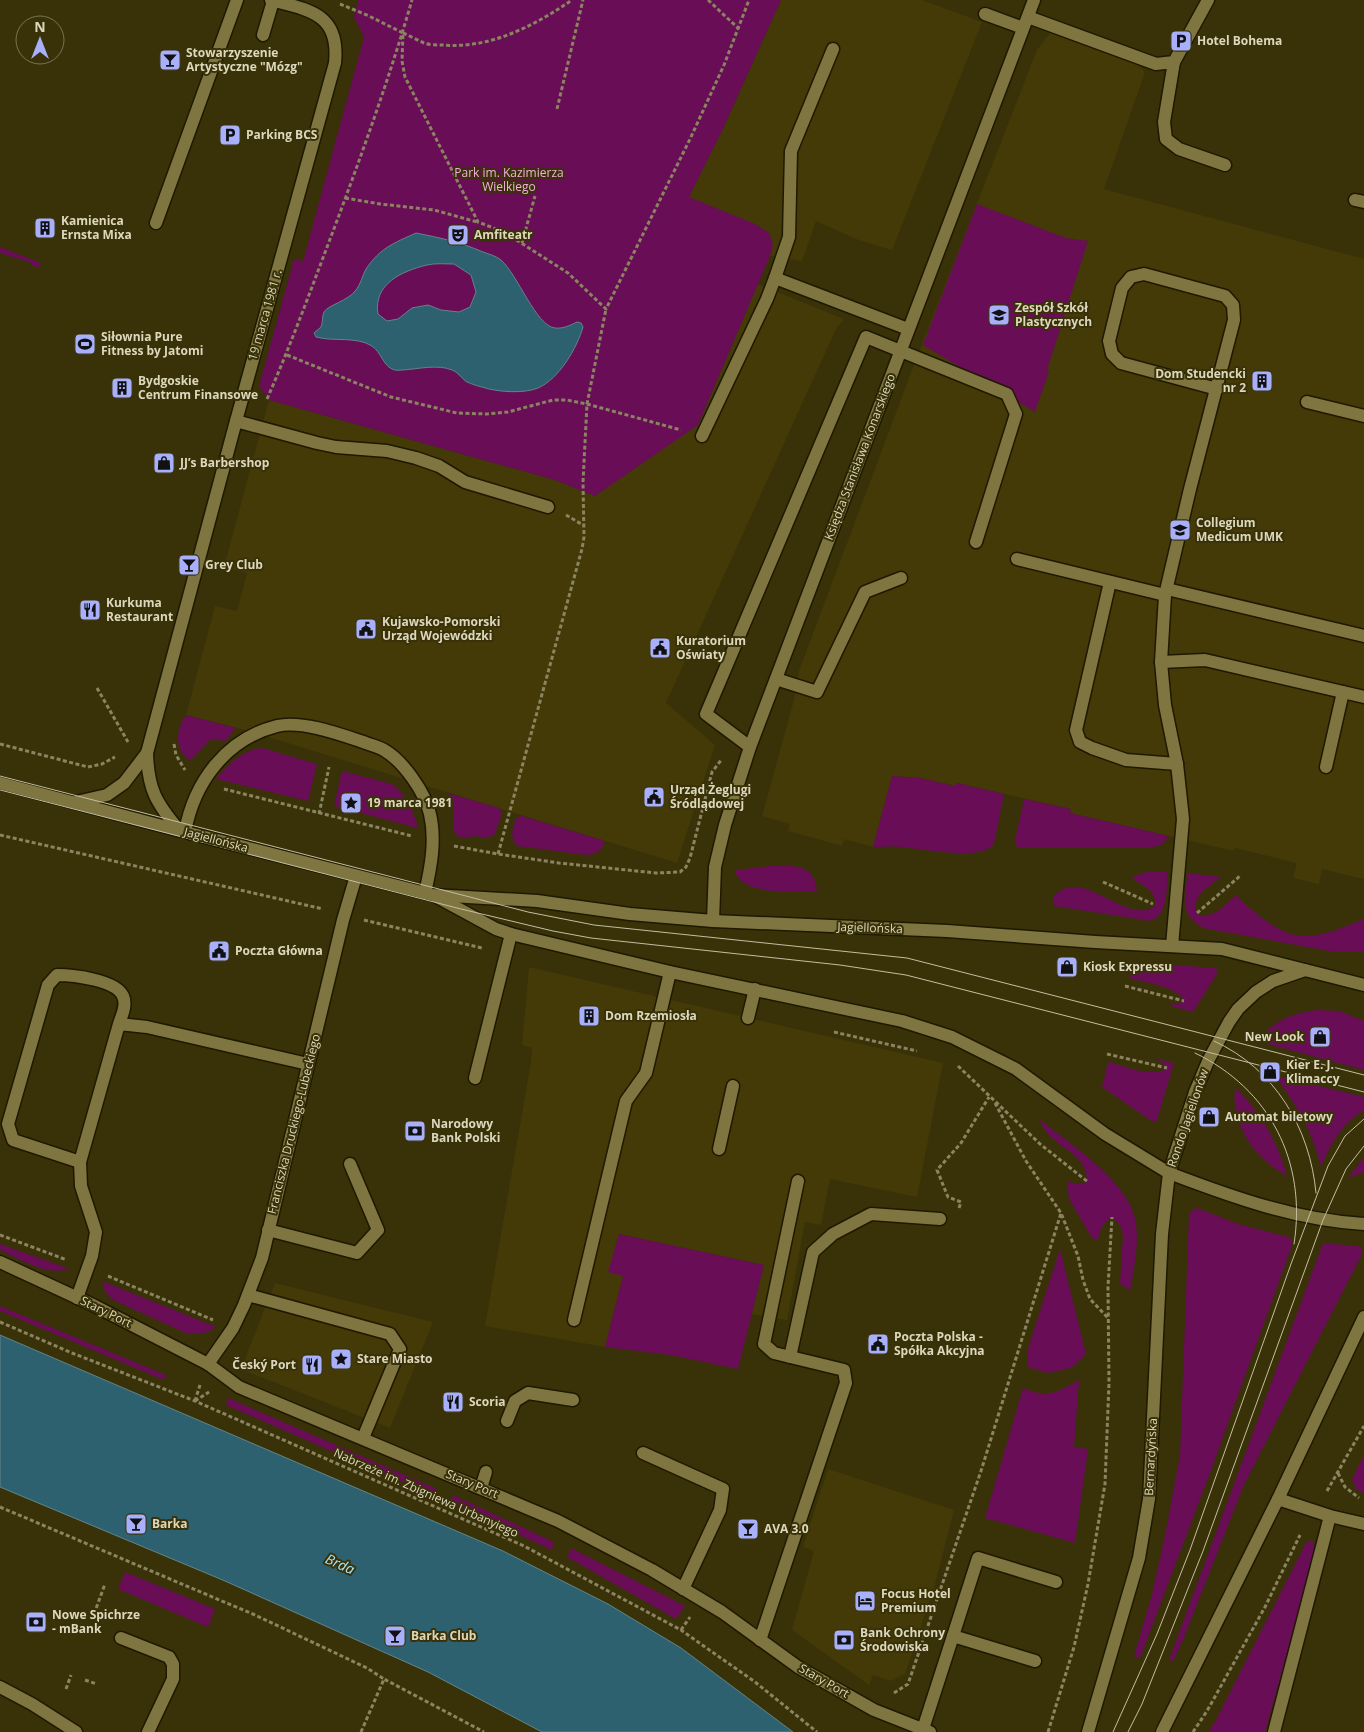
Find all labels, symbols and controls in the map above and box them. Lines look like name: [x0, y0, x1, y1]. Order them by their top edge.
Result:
north arrow: [15, 15, 65, 65]
text: N: [34, 17, 46, 36]
parking icon: Hotel Bohema: [1169, 29, 1193, 53]
place label: Hotel Bohema: [1197, 32, 1282, 49]
place label: Stowarzyszenie Artystyczne "Mózg": [186, 44, 303, 75]
bar icon: Stowarzyszenie Artystyczne "Mózg": [158, 48, 182, 72]
parking icon: Parking BCS: [218, 123, 242, 147]
place label: Parking BCS: [246, 126, 318, 143]
park label: Park im. Kazimierza Wielkiego: [454, 164, 564, 195]
place label: Kamienica Ernsta Mixa: [61, 212, 132, 243]
building icon: Kamienica Ernsta Mixa: [33, 216, 57, 240]
theatre icon: Amfiteatr: [446, 223, 470, 247]
place label: Amfiteatr: [474, 226, 533, 243]
street label: 19 marca 1981 r.: [243, 267, 286, 362]
place label: Zespół Szkół Plastycznych: [1015, 299, 1092, 330]
school or university icon: Zespół Szkół Plastycznych: [987, 303, 1011, 327]
place label: Siłownia Pure Fitness by Jatomi: [101, 328, 203, 359]
sports icon: Siłownia Pure Fitness by Jatomi: [73, 332, 97, 356]
place label: Dom Studencki nr 2: [1155, 365, 1246, 396]
building icon: Dom Studencki nr 2: [1250, 369, 1274, 393]
street label: Księdza Stanisława Konarskiego: [820, 371, 899, 543]
place label: Bydgoskie Centrum Finansowe: [138, 372, 258, 403]
building icon: Bydgoskie Centrum Finansowe: [110, 376, 134, 400]
shop icon: JJ’s Barbershop: [152, 451, 176, 475]
place label: JJ’s Barbershop: [179, 454, 270, 471]
place label: Collegium Medicum UMK: [1196, 514, 1283, 545]
school or university icon: Collegium Medicum UMK: [1168, 518, 1192, 542]
bar icon: Grey Club: [177, 553, 201, 577]
place label: Grey Club: [205, 556, 263, 573]
place label: Kurkuma Restaurant: [106, 594, 173, 625]
restaurant icon: Kurkuma Restaurant: [78, 598, 102, 622]
place label: Kujawsko-Pomorski Urząd Wojewódzki: [382, 613, 500, 644]
public building icon: Kujawsko-Pomorski Urząd Wojewódzki: [354, 617, 378, 641]
place label: Kuratorium Oświaty: [676, 632, 746, 663]
public building icon: Kuratorium Oświaty: [648, 636, 672, 660]
place label: Urząd Żeglugi Śródlądowej: [670, 781, 751, 812]
public building icon: Urząd Żeglugi Śródlądowej: [642, 785, 666, 809]
place icon: 19 marca 1981: [339, 791, 363, 815]
place label: 19 marca 1981: [367, 794, 452, 811]
street label: Jagiellońska: [181, 823, 250, 856]
street label: Jagiellońska: [836, 918, 903, 937]
public building icon: Poczta Główna: [207, 939, 231, 963]
place label: Poczta Główna: [235, 942, 323, 959]
shop icon: Kiosk Expressu: [1055, 955, 1079, 979]
place label: Kiosk Expressu: [1083, 958, 1172, 975]
building icon: Dom Rzemiosła: [577, 1004, 601, 1028]
place label: Dom Rzemiosła: [605, 1007, 697, 1024]
shop icon: New Look: [1308, 1025, 1332, 1049]
place label: New Look: [1245, 1028, 1305, 1045]
street label: Franciszka Druckiego-Lubeckiego: [263, 1032, 324, 1216]
place label: Kier E. J. Klimaccy: [1286, 1056, 1340, 1087]
shop icon: Kier E. J. Klimaccy: [1258, 1060, 1282, 1084]
street label: Rondo Jagiellonów: [1163, 1066, 1213, 1169]
shop icon: Automat biletowy: [1197, 1105, 1221, 1129]
place label: Automat biletowy: [1225, 1108, 1333, 1125]
place label: Narodowy Bank Polski: [431, 1115, 500, 1146]
bank icon: Narodowy Bank Polski: [403, 1119, 427, 1143]
street label: Stary Port: [78, 1292, 135, 1331]
place label: Poczta Polska - Spółka Akcyjna: [894, 1328, 985, 1359]
public building icon: Poczta Polska - Spółka Akcyjna: [866, 1332, 890, 1356]
place icon: Stare Miasto: [329, 1347, 353, 1371]
place label: Stare Miasto: [357, 1350, 433, 1367]
restaurant icon: Český Port: [300, 1353, 324, 1377]
place label: Český Port: [232, 1356, 296, 1373]
restaurant icon: Scoria: [441, 1390, 465, 1414]
place label: Scoria: [469, 1393, 506, 1410]
street label: Bernardyńska: [1140, 1418, 1161, 1496]
street label: Nabrzeże im. Zbigniewa Urbanyiego: [331, 1444, 521, 1541]
street label: Stary Port: [443, 1465, 501, 1502]
bar icon: Barka: [124, 1512, 148, 1536]
place label: Barka: [152, 1515, 187, 1532]
bar icon: AVA 3.0: [736, 1517, 760, 1541]
place label: AVA 3.0: [764, 1520, 809, 1537]
water label: Brda: [323, 1549, 358, 1578]
place label: Focus Hotel Premium: [881, 1585, 951, 1616]
hotel icon: Focus Hotel Premium: [853, 1589, 877, 1613]
place label: Nowe Spichrze - mBank: [52, 1606, 140, 1637]
bank icon: Nowe Spichrze - mBank: [24, 1610, 48, 1634]
bar icon: Barka Club: [383, 1624, 407, 1648]
place label: Bank Ochrony Środowiska: [860, 1624, 945, 1655]
place label: Barka Club: [411, 1627, 477, 1644]
bank icon: Bank Ochrony Środowiska: [832, 1628, 856, 1652]
street label: Stary Port: [796, 1659, 852, 1702]

